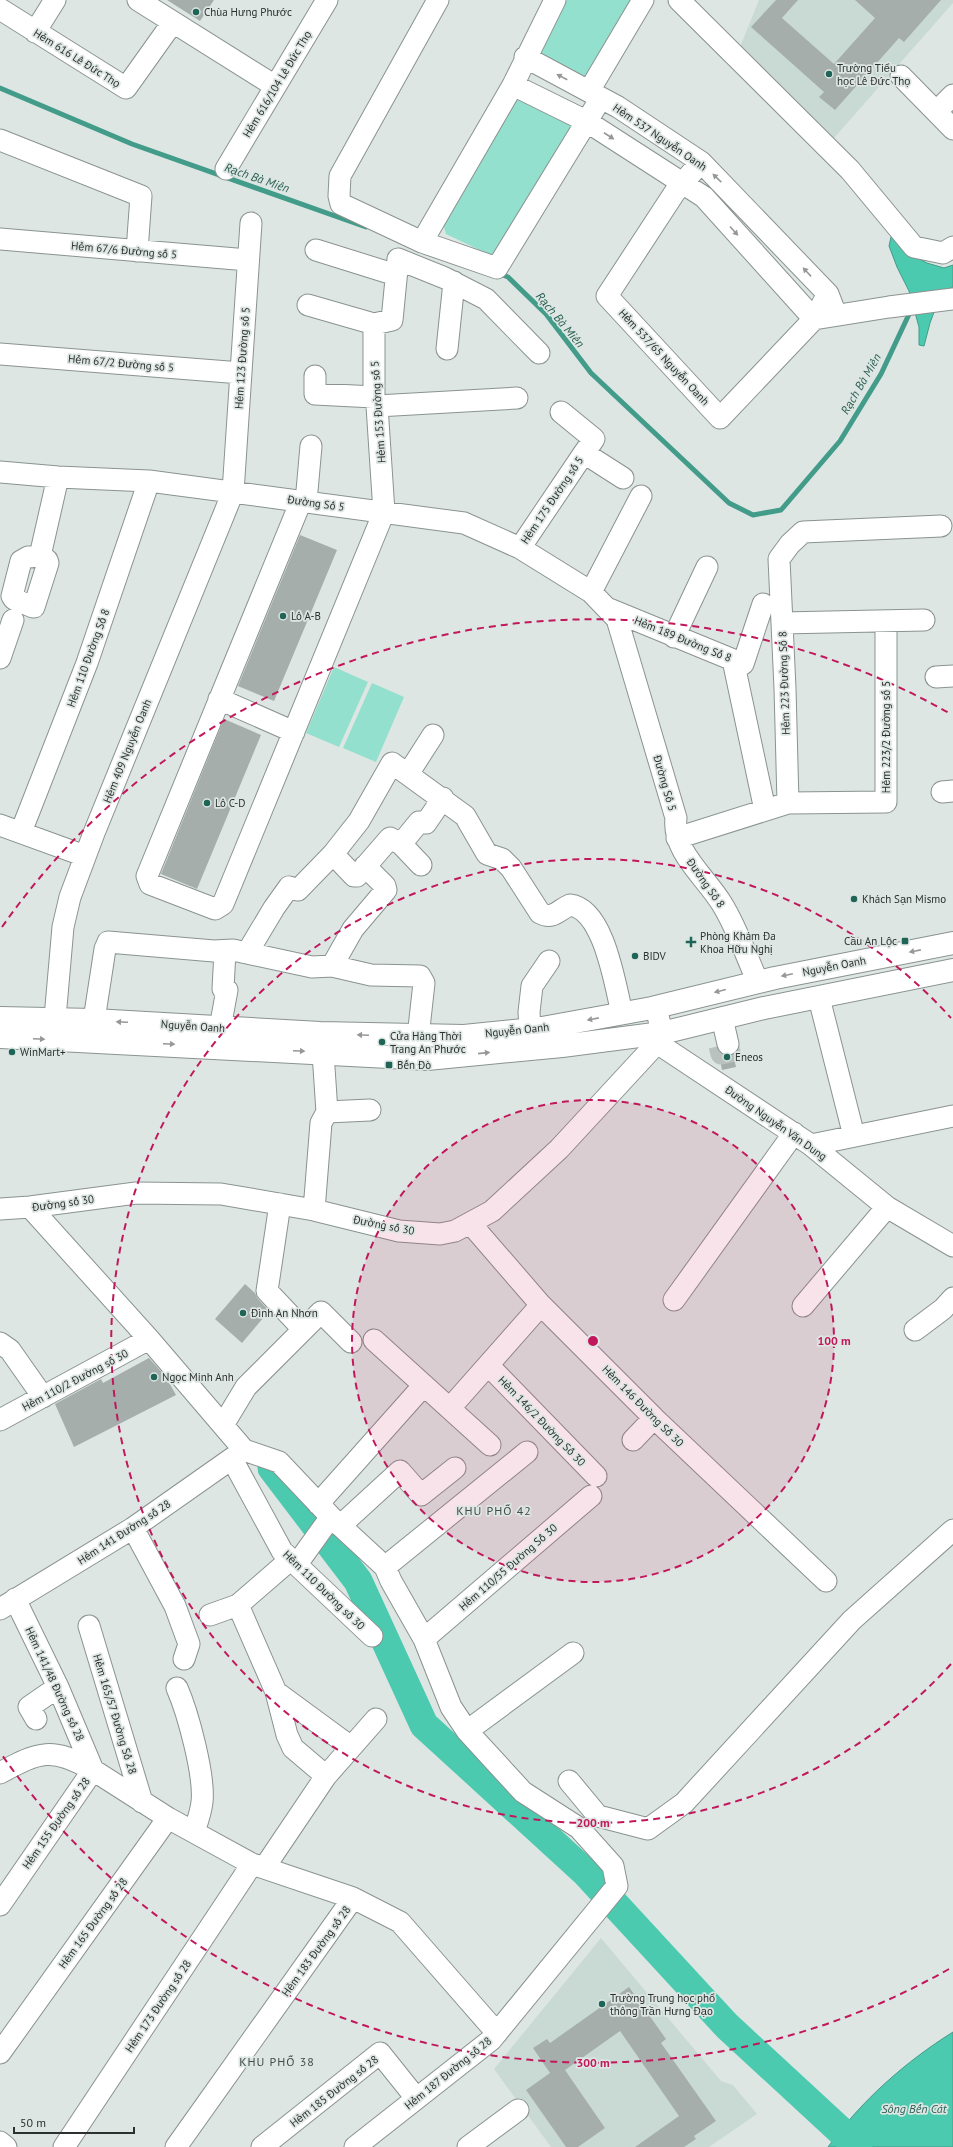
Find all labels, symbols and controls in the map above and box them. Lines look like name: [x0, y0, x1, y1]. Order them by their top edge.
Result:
place label: Chùa Hưng Phước: [204, 5, 292, 19]
marker: Chùa Hưng Phước: [191, 7, 201, 17]
street label: Hẻm 616 Lê Đức Thọ: [31, 26, 123, 90]
street label: Hẻm 616/104 Lê Đức Thọ: [240, 28, 314, 140]
place label: Trường Tiểu học Lê Đức Thọ: [837, 61, 910, 88]
marker: Trường Tiểu học Lê Đức Thọ: [824, 69, 834, 79]
one-way arrow: [556, 74, 568, 80]
street label: Hẻm 537 Nguyễn Oanh: [610, 100, 710, 174]
one-way arrow: [604, 132, 614, 140]
water label: Rạch Bà Miên: [223, 159, 292, 196]
one-way arrow: [712, 173, 722, 183]
one-way arrow: [729, 226, 739, 236]
street label: Hẻm 67/6 Đường số 5: [70, 238, 178, 262]
one-way arrow: [802, 267, 812, 277]
water label: Rạch Bà Miên: [533, 289, 588, 350]
street label: Hẻm 123 Đường số 5: [231, 306, 253, 410]
street label: Hẻm 537/65 Nguyễn Oanh: [616, 306, 712, 408]
street label: Hẻm 67/2 Đường số 5: [67, 351, 175, 375]
water label: Rạch Bà Miên: [837, 351, 884, 417]
street label: Hẻm 153 Đường số 5: [367, 360, 389, 464]
street label: Hẻm 175 Đường số 5: [518, 454, 586, 546]
street label: Đường Số 5: [286, 492, 345, 514]
street label: Hẻm 110 Đường Số 8: [64, 607, 112, 709]
place label: Lô A-B: [291, 609, 321, 623]
marker: Lô A-B: [278, 611, 288, 621]
street label: Hẻm 189 Đường Số 8: [632, 613, 734, 665]
street label: Hẻm 223 Đường Số 8: [775, 631, 793, 735]
street label: Hẻm 223/2 Đường số 5: [879, 681, 893, 793]
street label: Hẻm 409 Nguyễn Oanh: [100, 697, 154, 805]
street label: Đường Số 5: [650, 753, 680, 812]
place label: Lô C-D: [215, 796, 245, 810]
marker: Lô C-D: [202, 798, 212, 808]
street label: Đường Số 8: [683, 855, 728, 911]
place label: Khách Sạn Mismo: [862, 892, 946, 906]
marker: Khách Sạn Mismo: [849, 894, 859, 904]
place label: Phòng Khám Đa Khoa Hữu Nghị: [700, 929, 776, 956]
place label: Cầu An Lộc: [844, 934, 897, 948]
marker: Phòng Khám Đa Khoa Hữu Nghị: [685, 936, 697, 948]
marker: Cầu An Lộc: [900, 936, 910, 946]
place label: BIDV: [643, 949, 667, 963]
one-way arrow: [909, 949, 921, 955]
marker: BIDV: [630, 951, 640, 961]
street label: Nguyễn Oanh: [801, 953, 867, 979]
one-way arrow: [781, 973, 793, 979]
one-way arrow: [714, 989, 726, 995]
one-way arrow: [587, 1016, 599, 1022]
street label: Nguyễn Oanh: [160, 1017, 226, 1035]
one-way arrow: [116, 1018, 128, 1025]
street label: Nguyễn Oanh: [484, 1020, 550, 1040]
place label: Cửa Hàng Thời Trang An Phước: [390, 1029, 466, 1056]
one-way arrow: [356, 1032, 369, 1038]
one-way arrow: [33, 1036, 46, 1042]
marker: Cửa Hàng Thời Trang An Phước: [377, 1037, 387, 1047]
one-way arrow: [163, 1041, 175, 1048]
place label: WinMart+: [20, 1045, 66, 1059]
marker: WinMart+: [7, 1047, 17, 1057]
one-way arrow: [293, 1048, 305, 1055]
one-way arrow: [478, 1050, 490, 1057]
place label: Eneos: [735, 1050, 763, 1064]
marker: Eneos: [722, 1052, 732, 1062]
place label: Bến Đò: [397, 1058, 431, 1072]
marker: Bến Đò: [384, 1060, 394, 1070]
street label: Đường Nguyễn Văn Dung: [722, 1082, 830, 1163]
street label: Đường số 30: [30, 1192, 95, 1214]
street label: Đường số 30: [351, 1212, 416, 1238]
place label: Đình An Nhơn: [250, 1306, 318, 1320]
marker: Đình An Nhơn: [238, 1308, 248, 1318]
text: 100 m: [817, 1333, 851, 1348]
centre of rings: [586, 1334, 600, 1348]
street label: Hẻm 110/2 Đường số 30: [19, 1346, 131, 1414]
street label: Hẻm 146 Đường Số 30: [599, 1362, 687, 1450]
place label: Ngọc Minh Anh: [162, 1370, 234, 1384]
marker: Ngọc Minh Anh: [149, 1372, 159, 1382]
street label: Hẻm 146/2 Đường Số 30: [495, 1373, 589, 1469]
street label: Hẻm 141 Đường số 28: [75, 1497, 173, 1567]
district label: KHU PHỐ 42: [456, 1503, 532, 1518]
street label: Hẻm 110/55 Đường Số 30: [456, 1521, 560, 1613]
street label: Hẻm 110 Đường số 30: [280, 1547, 368, 1633]
street label: Hẻm 141/48 Đường số 28: [22, 1625, 88, 1743]
street label: Hẻm 165/57 Đường Số 28: [90, 1652, 140, 1776]
street label: Hẻm 155 Đường số 28: [19, 1775, 93, 1871]
text: 200 m: [576, 1815, 610, 1830]
street label: Hẻm 165 Đường số 28: [55, 1875, 131, 1971]
street label: Hẻm 183 Đường số 28: [278, 1903, 354, 1999]
street label: Hẻm 173 Đường số 28: [122, 1957, 194, 2055]
place label: Trường Trung học phổ thông Trần Hưng Đạo: [610, 1991, 715, 2018]
marker: Trường Trung học phổ thông Trần Hưng Đạo: [597, 1999, 607, 2009]
street label: Hẻm 187 Đường số 28: [402, 2034, 494, 2112]
street label: Hẻm 185 Đường số 28: [287, 2052, 381, 2130]
district label: KHU PHỐ 38: [239, 2054, 315, 2069]
text: 300 m: [576, 2055, 610, 2070]
water label: Sông Bến Cát: [882, 2101, 948, 2116]
scale bar: [14, 2109, 134, 2135]
text: 50 m: [20, 2115, 46, 2130]

